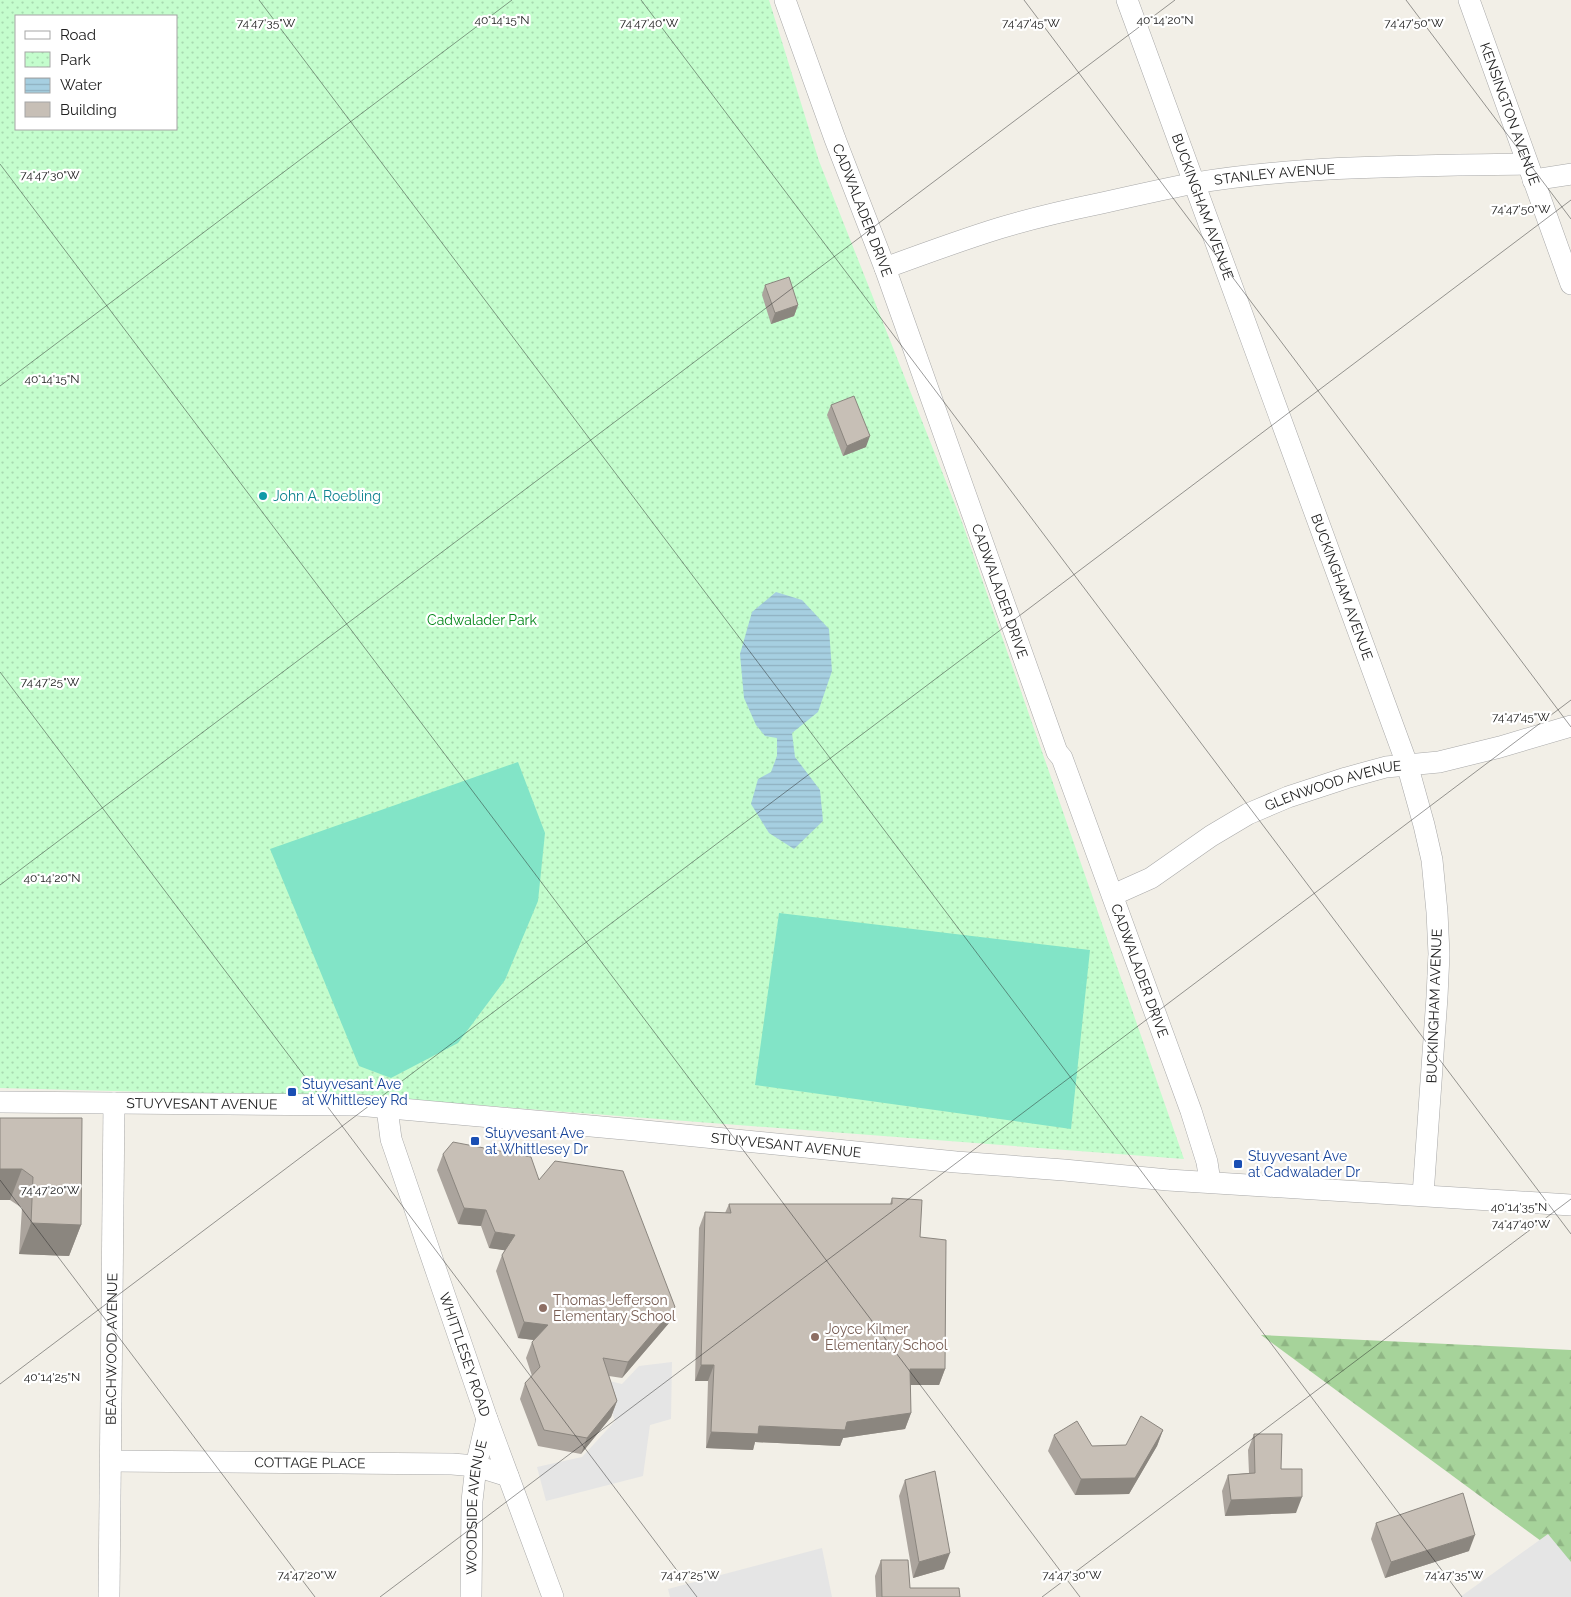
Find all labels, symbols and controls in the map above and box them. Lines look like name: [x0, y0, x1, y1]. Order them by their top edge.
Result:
text: 40°14'15"N: [474, 13, 530, 27]
text: 40°14'20"N: [1136, 13, 1194, 27]
legend: [15, 15, 178, 130]
text: 74°47'35"W: [237, 16, 296, 30]
text: 74°47'40"W: [620, 16, 679, 30]
text: 74°47'45"W: [1002, 16, 1060, 30]
text: 74°47'50"W: [1384, 16, 1444, 30]
text: Road: [60, 26, 96, 44]
street label: KENSINGTON AVENUE: [1477, 40, 1543, 187]
text: Park: [60, 51, 91, 69]
text: Water: [60, 76, 103, 94]
text: Building: [60, 101, 117, 119]
street label: BUCKINGHAM AVENUE: [1169, 131, 1237, 282]
street label: CADWALADER DRIVE: [830, 141, 895, 279]
street label: STANLEY AVENUE: [1213, 161, 1335, 188]
text: 74°47'30"W: [20, 168, 80, 182]
text: 74°47'50"W: [1491, 202, 1551, 216]
text: 40°14'15"N: [24, 372, 80, 386]
place label: John A. Roebling: [273, 488, 381, 504]
marker: John A. Roebling: [257, 490, 269, 502]
street label: BUCKINGHAM AVENUE: [1308, 511, 1376, 662]
street label: CADWALADER DRIVE: [969, 522, 1031, 660]
park label: Cadwalader Park: [427, 612, 538, 628]
text: 74°47'25"W: [21, 675, 80, 689]
text: 74°47'45"W: [1492, 710, 1550, 724]
street label: GLENWOOD AVENUE: [1262, 758, 1402, 814]
text: 40°14'20"N: [23, 871, 81, 885]
street label: CADWALADER DRIVE: [1108, 902, 1172, 1040]
street label: BUCKINGHAM AVENUE: [1423, 928, 1445, 1084]
place label: Stuyvesant Ave at Whittlesey Rd: [302, 1076, 408, 1108]
marker: Stuyvesant Ave at Whittlesey Rd: [286, 1086, 298, 1098]
street label: STUYVESANT AVENUE: [126, 1095, 278, 1112]
place label: Stuyvesant Ave at Whittlesey Dr: [485, 1125, 588, 1157]
street label: STUYVESANT AVENUE: [710, 1130, 862, 1161]
marker: Stuyvesant Ave at Whittlesey Dr: [469, 1135, 481, 1147]
place label: Stuyvesant Ave at Cadwalader Dr: [1248, 1148, 1360, 1180]
marker: Stuyvesant Ave at Cadwalader Dr: [1232, 1158, 1244, 1170]
text: 74°47'20"W: [20, 1183, 80, 1197]
text: 40°14'35"N: [1491, 1200, 1547, 1214]
text: 74°47'40"W: [1492, 1217, 1551, 1231]
street label: BEACHWOOD AVENUE: [103, 1273, 120, 1425]
street label: WHITTLESEY ROAD: [436, 1290, 494, 1419]
place label: Thomas Jefferson Elementary School: [553, 1292, 676, 1324]
marker: Thomas Jefferson Elementary School: [537, 1302, 549, 1314]
place label: Joyce Kilmer Elementary School: [825, 1321, 948, 1353]
marker: Joyce Kilmer Elementary School: [809, 1331, 821, 1343]
text: 40°14'25"N: [24, 1370, 80, 1384]
street label: WOODSIDE AVENUE: [463, 1438, 490, 1575]
street label: COTTAGE PLACE: [254, 1454, 366, 1471]
text: 74°47'20"W: [277, 1568, 337, 1582]
text: 74°47'25"W: [661, 1568, 720, 1582]
text: 74°47'30"W: [1042, 1568, 1102, 1582]
text: 74°47'35"W: [1425, 1568, 1484, 1582]

